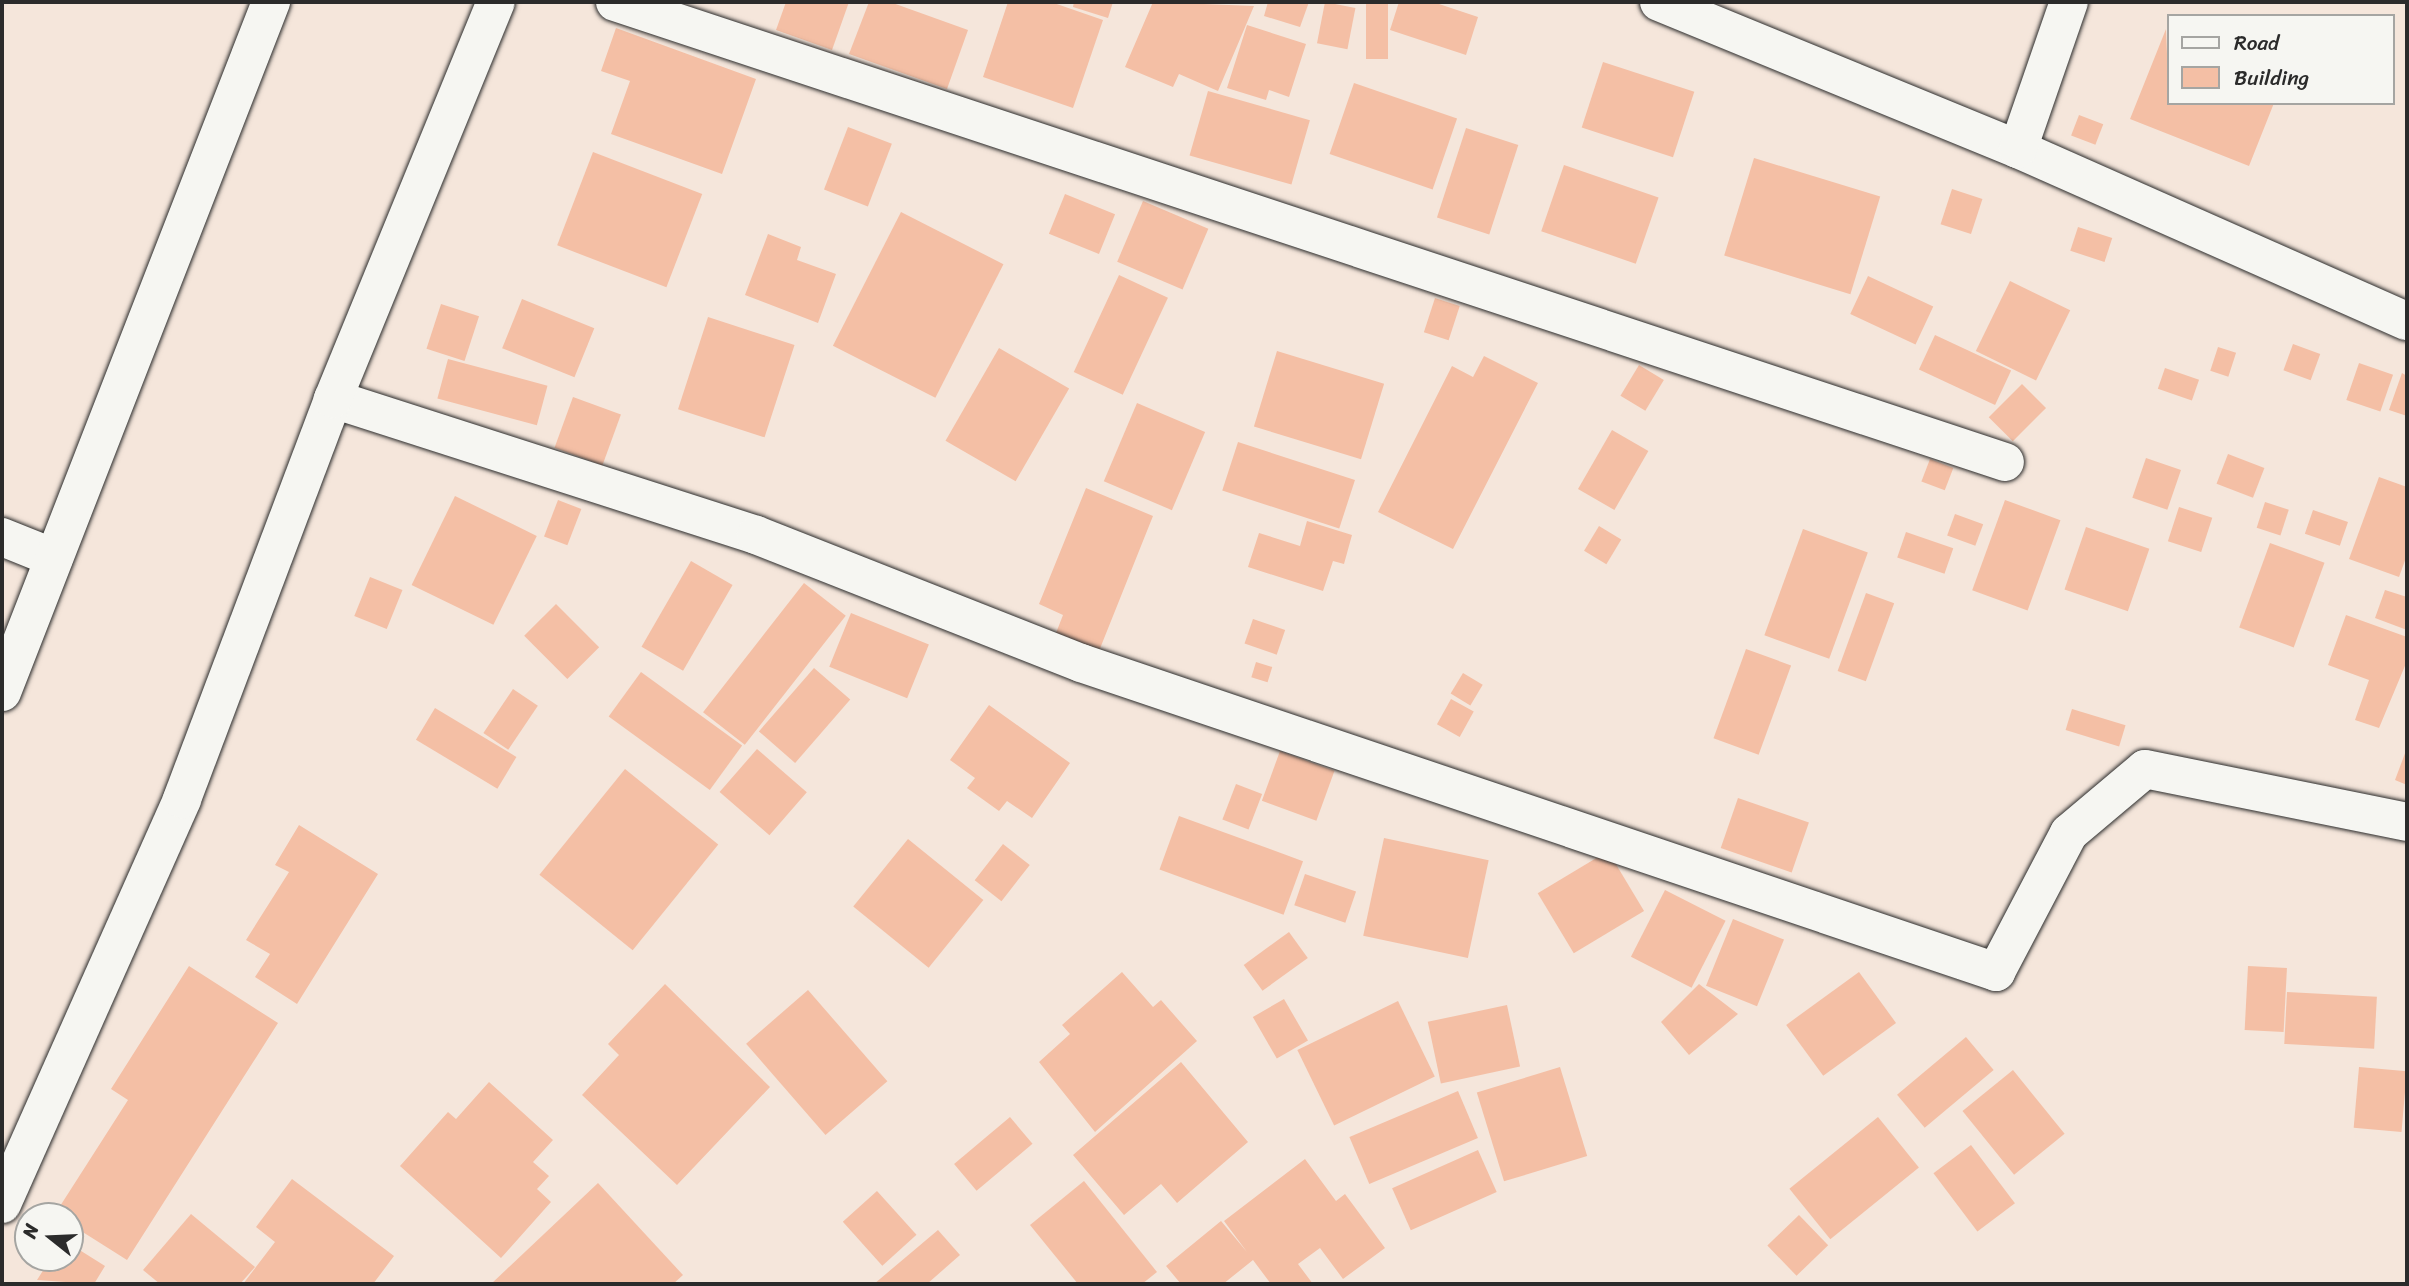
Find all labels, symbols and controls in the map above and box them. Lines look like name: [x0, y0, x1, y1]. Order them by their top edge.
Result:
legend: [2168, 14, 2395, 105]
text: Road: [2234, 24, 2279, 62]
text: Building: [2234, 59, 2309, 97]
north arrow: [14, 1202, 84, 1272]
text: N: [13, 1220, 48, 1242]

